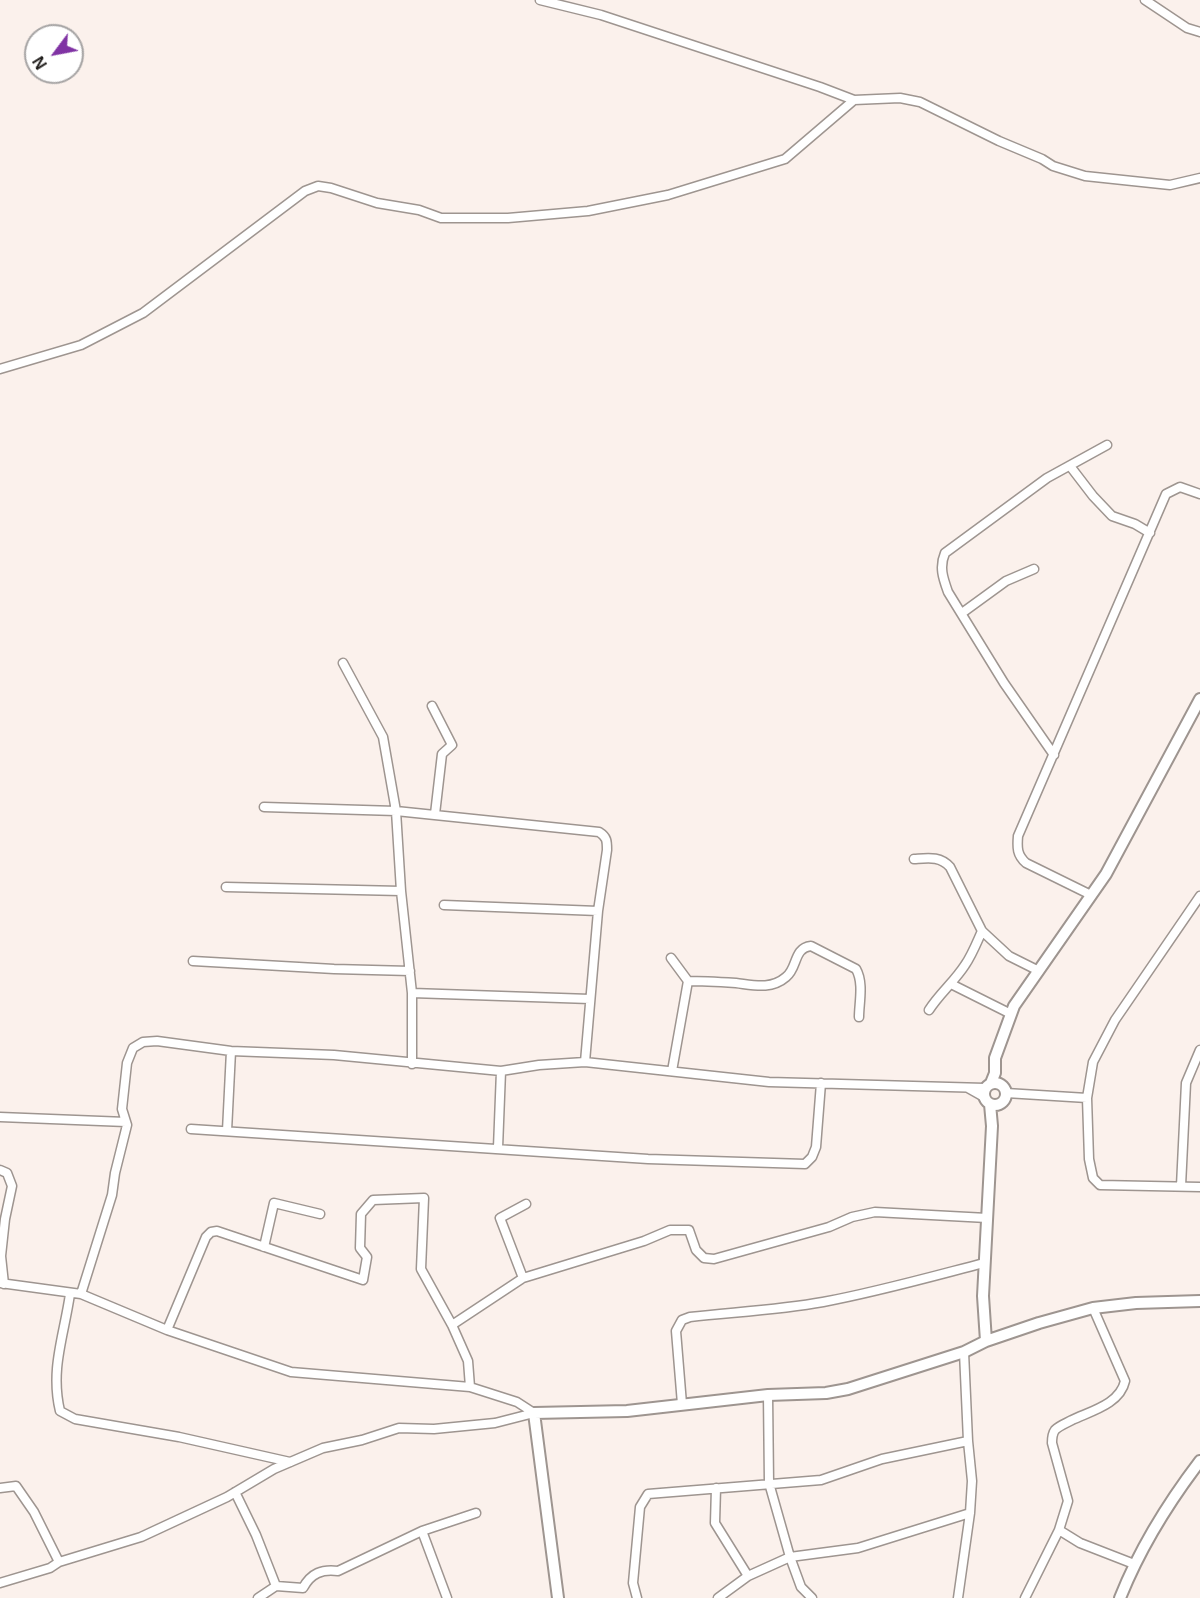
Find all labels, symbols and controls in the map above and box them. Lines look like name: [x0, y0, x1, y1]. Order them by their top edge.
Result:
north arrow: [24, 24, 84, 84]
text: N: [30, 53, 50, 72]

